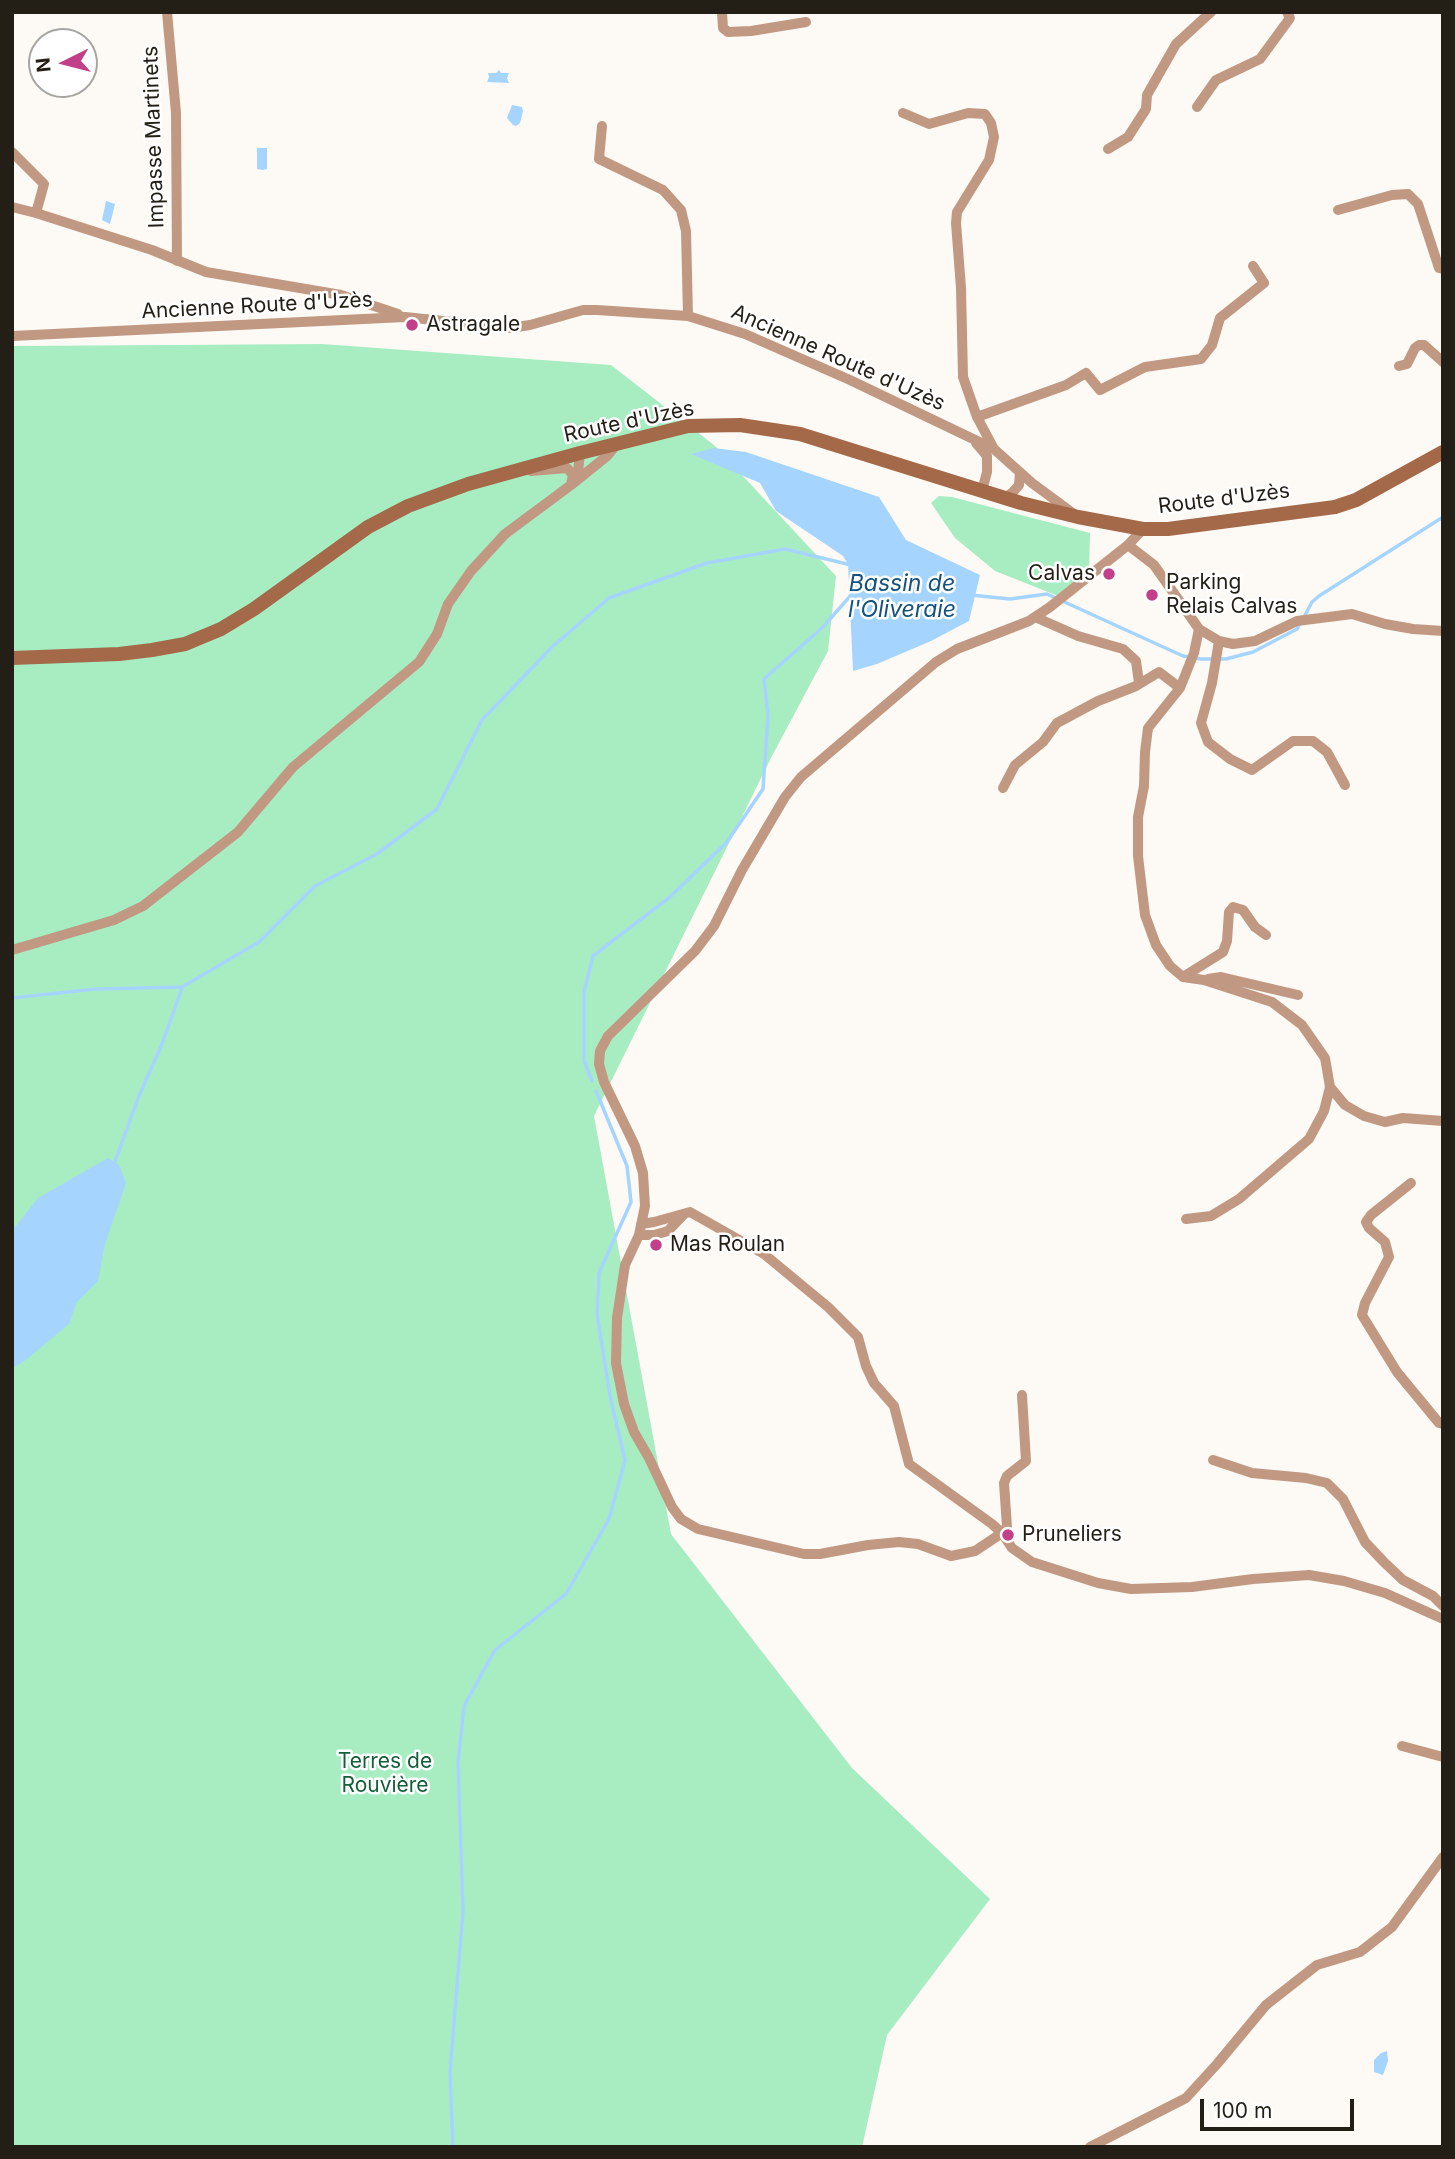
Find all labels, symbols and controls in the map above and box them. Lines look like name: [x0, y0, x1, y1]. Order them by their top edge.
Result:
north arrow: [28, 28, 98, 98]
street label: Impasse Martinets: [138, 45, 170, 229]
text: N: [31, 57, 56, 73]
street label: Ancienne Route d'Uzès: [141, 287, 373, 325]
street label: Ancienne Route d'Uzès: [727, 299, 949, 417]
place label: Astragale: [426, 312, 520, 338]
marker: Astragale: [404, 317, 420, 333]
street label: Route d'Uzès: [562, 396, 696, 448]
street label: Route d'Uzès: [1157, 478, 1291, 520]
place label: Calvas: [1028, 561, 1095, 587]
marker: Calvas: [1101, 566, 1117, 582]
water label: Bassin de l'Oliveraie: [848, 570, 956, 624]
place label: Parking Relais Calvas: [1166, 570, 1297, 620]
marker: Parking Relais Calvas: [1144, 587, 1160, 603]
place label: Mas Roulan: [670, 1232, 785, 1258]
marker: Mas Roulan: [648, 1237, 664, 1253]
place label: Pruneliers: [1022, 1522, 1122, 1548]
marker: Pruneliers: [1000, 1527, 1016, 1543]
park label: Terres de Rouvière: [338, 1749, 432, 1799]
scale bar: [1203, 2086, 1357, 2130]
text: 100 m: [1213, 2098, 1272, 2123]

